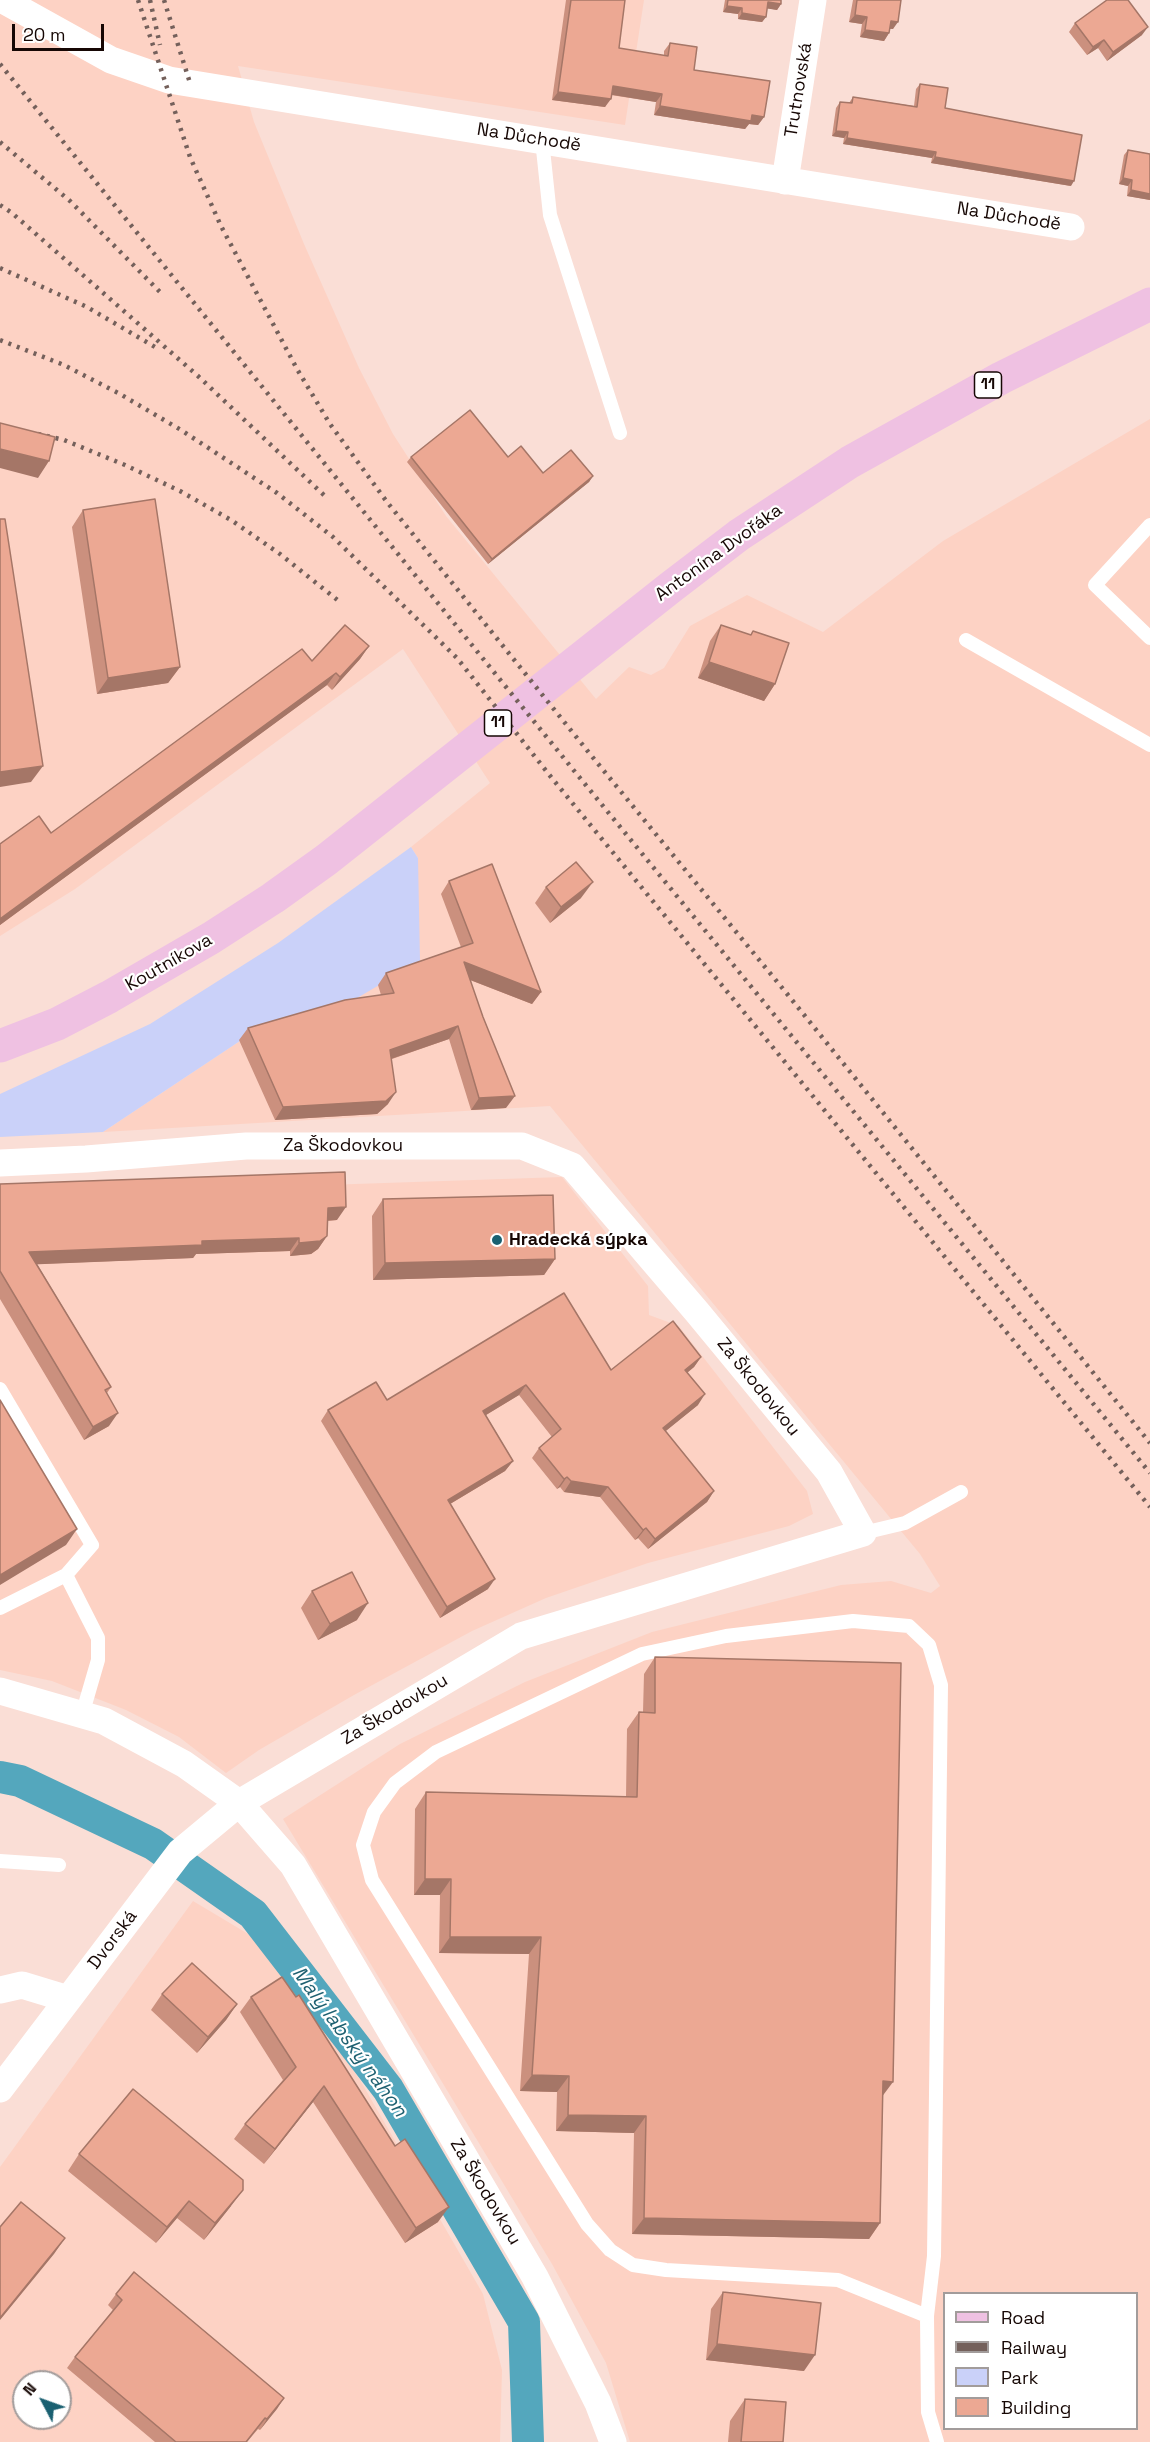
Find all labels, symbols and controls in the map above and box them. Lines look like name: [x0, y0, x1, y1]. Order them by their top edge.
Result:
scale bar: [15, 12, 106, 50]
text: 20 m: [23, 23, 66, 46]
street label: Trutnovská: [781, 41, 817, 139]
street label: Na Důchodě: [475, 119, 583, 157]
street label: Na Důchodě: [955, 198, 1063, 236]
road number: 11: [974, 372, 1002, 398]
street label: Antonína Dvořáka: [651, 500, 787, 606]
road number: 11: [484, 710, 512, 736]
street label: Koutníkova: [122, 930, 216, 996]
street label: Za Škodovkou: [283, 1135, 403, 1157]
place label: Hradecká sýpka: [509, 1229, 648, 1251]
marker: Hradecká sýpka: [490, 1233, 504, 1247]
street label: Za Škodovkou: [712, 1334, 804, 1440]
street label: Za Škodovkou: [338, 1670, 452, 1750]
street label: Dvorská: [84, 1906, 142, 1974]
water label: Malý labský náhon: [286, 1962, 412, 2122]
street label: Za Škodovkou: [445, 2135, 525, 2249]
legend: [943, 2292, 1138, 2430]
text: Road: [1001, 2306, 1045, 2329]
text: Railway: [1001, 2336, 1067, 2359]
text: Park: [1001, 2366, 1038, 2389]
north arrow: [12, 2370, 72, 2430]
text: N: [18, 2378, 41, 2400]
text: Building: [1001, 2396, 1071, 2419]

